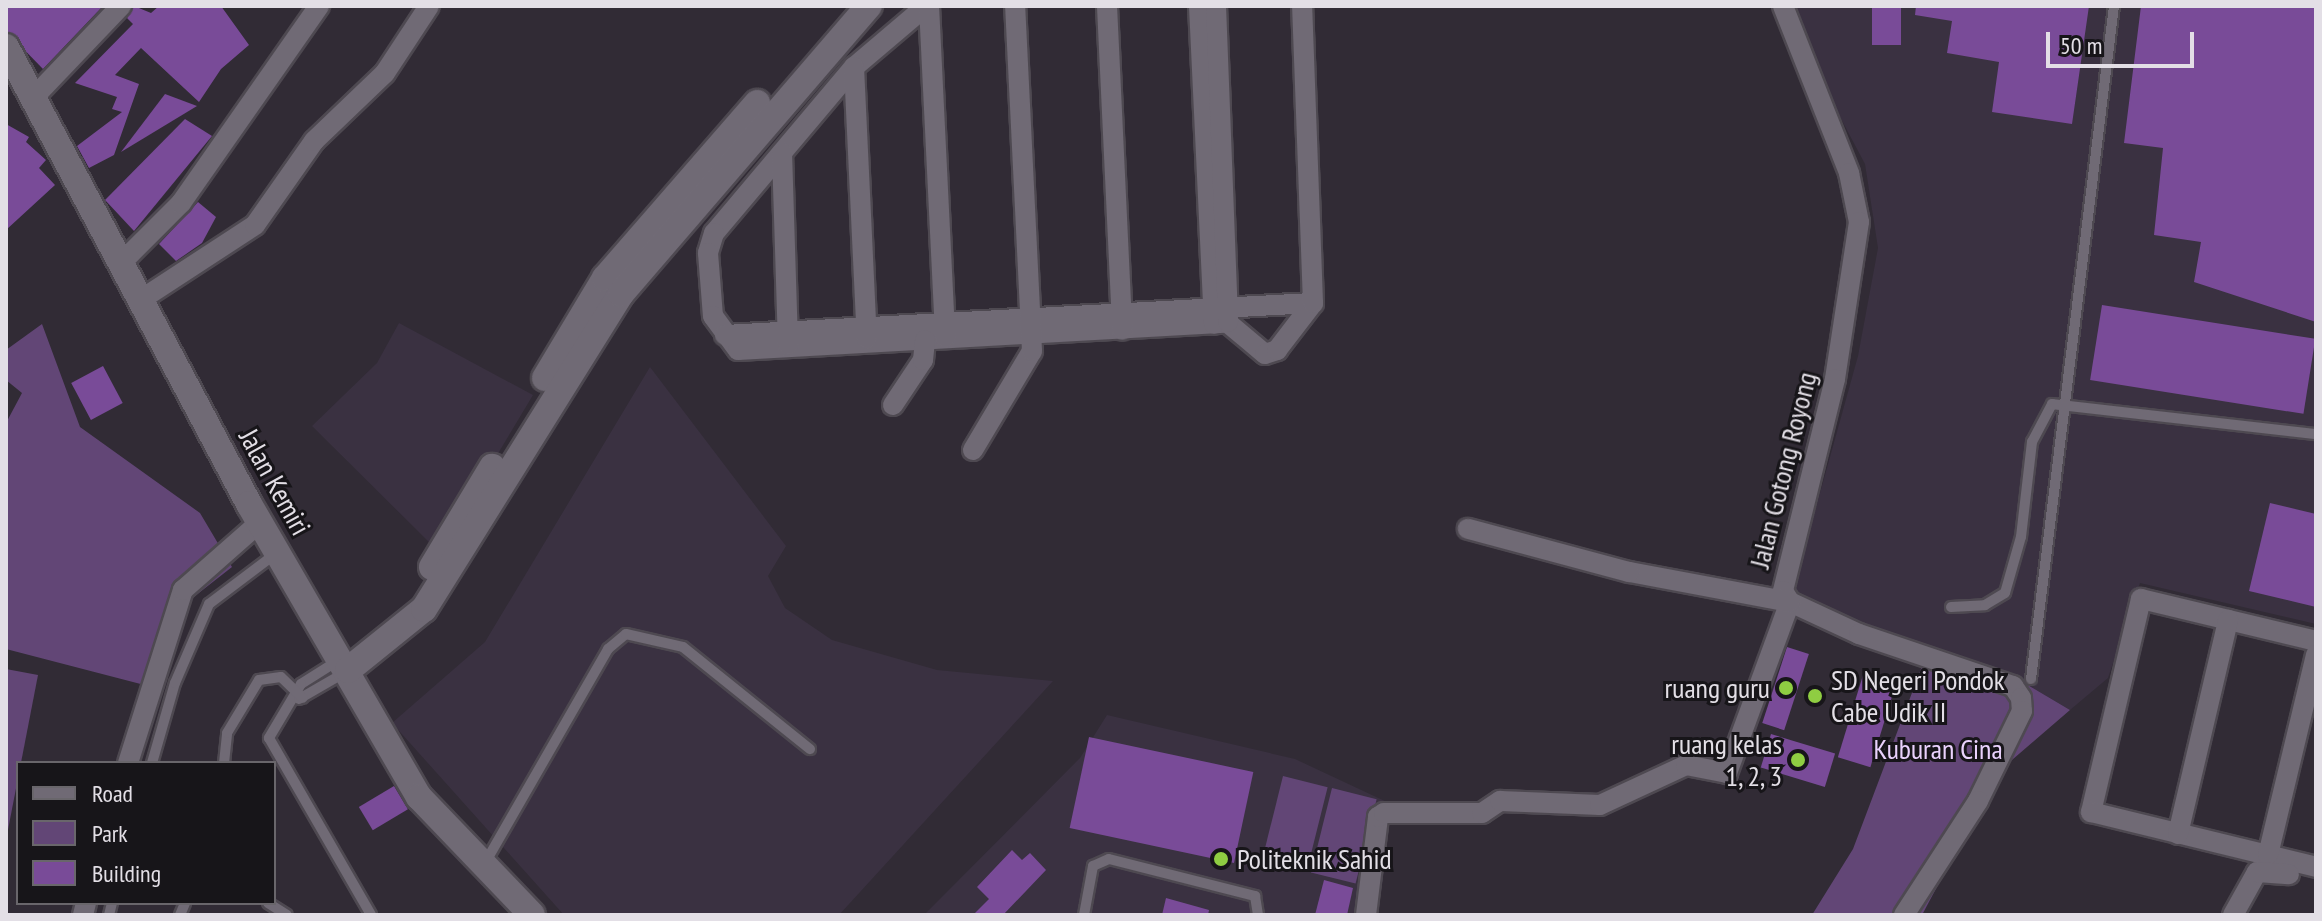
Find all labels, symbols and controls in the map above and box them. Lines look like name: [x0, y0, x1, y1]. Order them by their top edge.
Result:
scale bar: [2050, 16, 2198, 66]
text: 50 m: [2060, 30, 2102, 61]
street label: Jalan Gotong Royong: [1742, 368, 1824, 572]
street label: Jalan Kemiri: [232, 423, 318, 541]
place label: SD Negeri Pondok Cabe Udik II: [1831, 663, 2005, 729]
place label: ruang guru: [1665, 671, 1770, 705]
marker: ruang guru: [1777, 679, 1795, 697]
marker: SD Negeri Pondok Cabe Udik II: [1806, 687, 1824, 705]
place label: ruang kelas 1, 2, 3: [1671, 727, 1782, 793]
park label: Kuburan Cina: [1873, 732, 2003, 766]
marker: ruang kelas 1, 2, 3: [1789, 751, 1807, 769]
legend: [16, 761, 276, 905]
text: Road: [92, 778, 133, 809]
text: Park: [92, 818, 128, 849]
place label: Politeknik Sahid: [1237, 842, 1392, 876]
marker: Politeknik Sahid: [1212, 850, 1230, 868]
text: Building: [92, 858, 161, 889]

